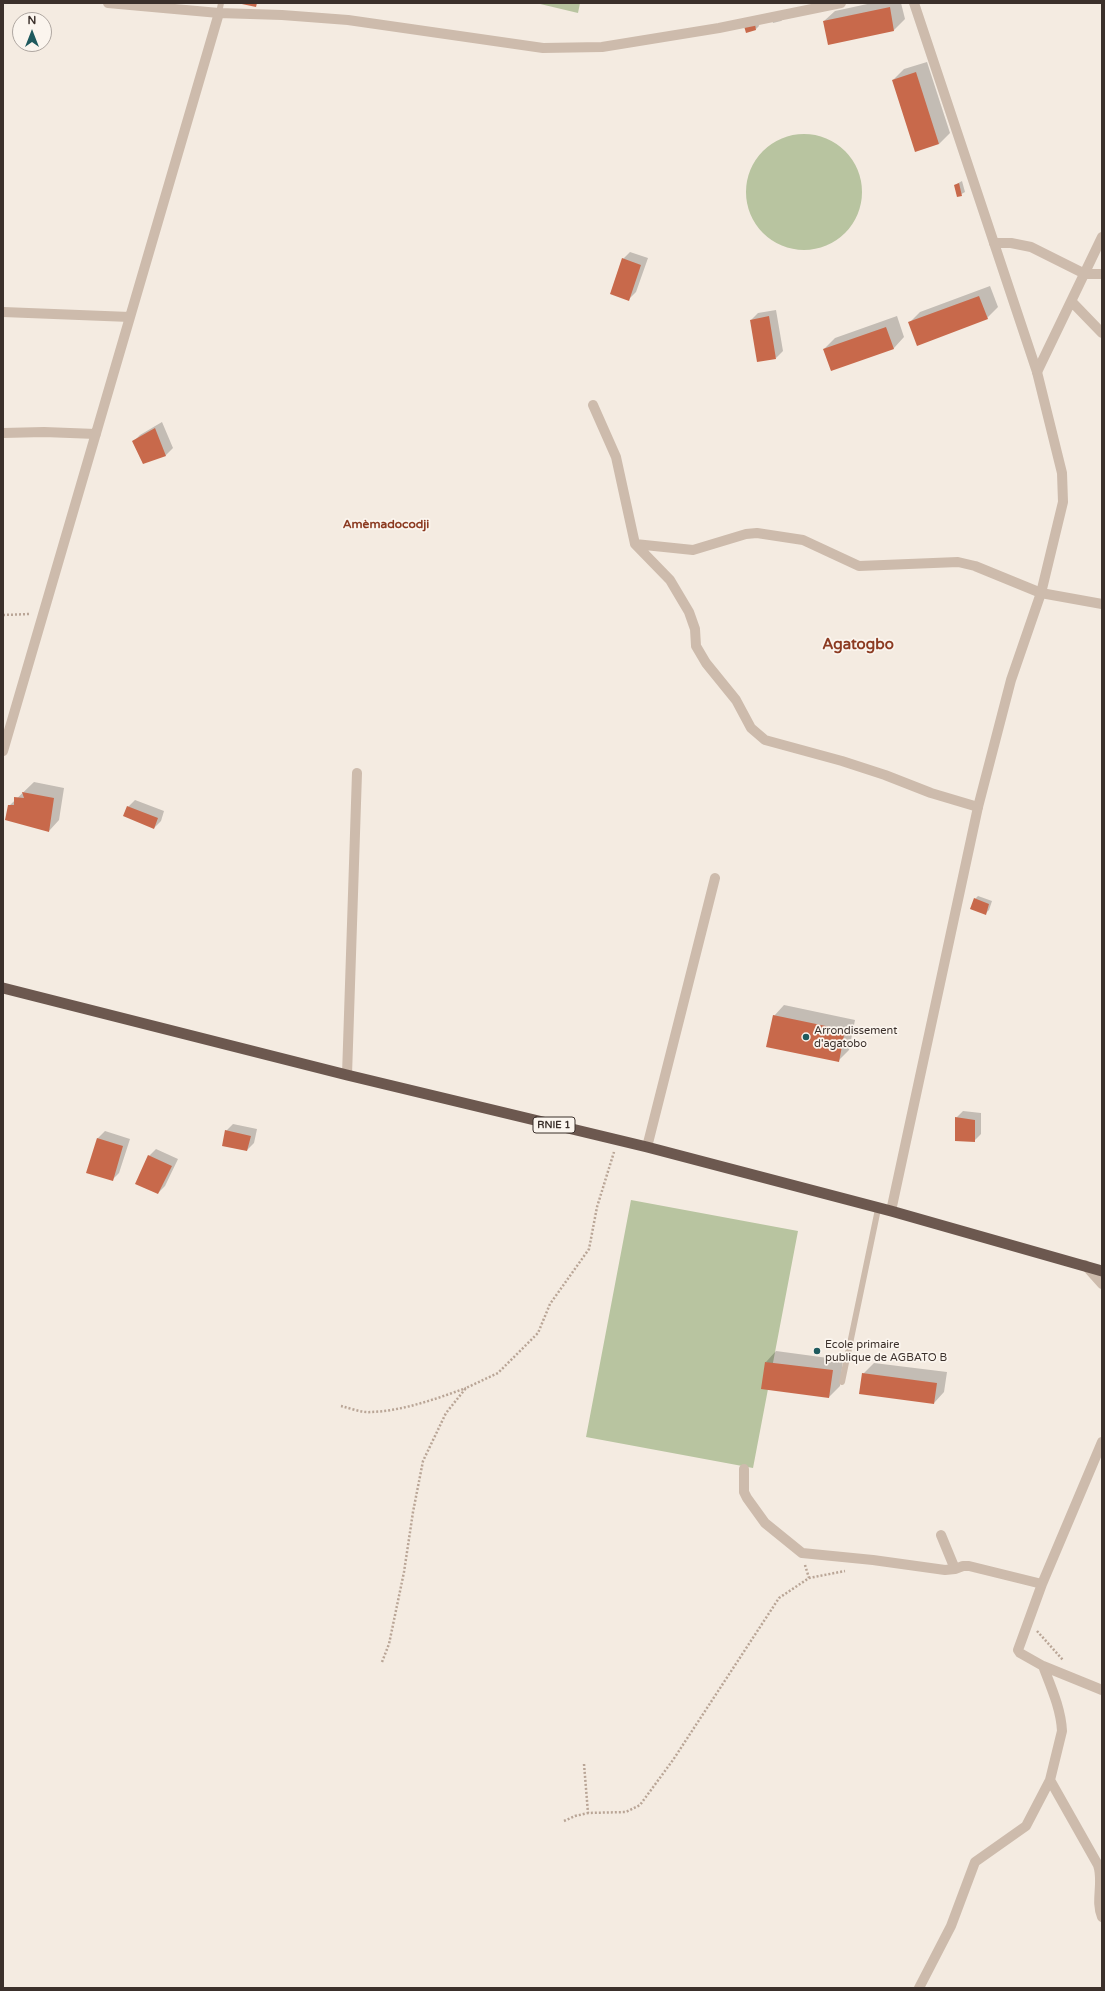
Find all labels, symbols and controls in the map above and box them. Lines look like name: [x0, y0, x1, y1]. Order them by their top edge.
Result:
north arrow: [12, 12, 52, 52]
text: N: [28, 14, 36, 27]
district label: Amèmadocodji: [343, 518, 429, 532]
district label: Agatogbo: [822, 636, 894, 654]
place label: Arrondissement d'agatobo: [814, 1024, 897, 1050]
marker: Arrondissement d'agatobo: [801, 1032, 811, 1042]
road number: RNIE 1: [533, 1117, 575, 1133]
place label: Ecole primaire publique de AGBATO B: [825, 1338, 947, 1364]
marker: Ecole primaire publique de AGBATO B: [812, 1346, 822, 1356]

